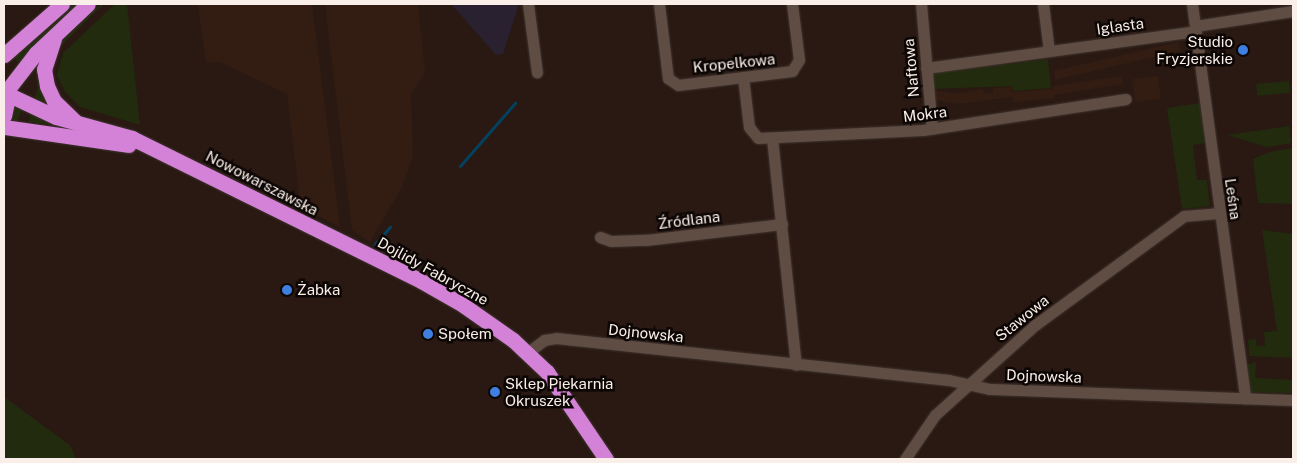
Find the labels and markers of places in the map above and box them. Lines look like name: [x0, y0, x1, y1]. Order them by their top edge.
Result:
place label: Studio Fryzjerskie: [1156, 32, 1233, 67]
marker: Studio Fryzjerskie: [1237, 44, 1249, 56]
place label: Żabka: [297, 281, 340, 299]
marker: Żabka: [281, 284, 293, 296]
place label: Społem: [438, 325, 492, 343]
marker: Społem: [422, 328, 434, 340]
place label: Sklep Piekarnia Okruszek: [505, 374, 614, 409]
marker: Sklep Piekarnia Okruszek: [489, 386, 501, 398]

